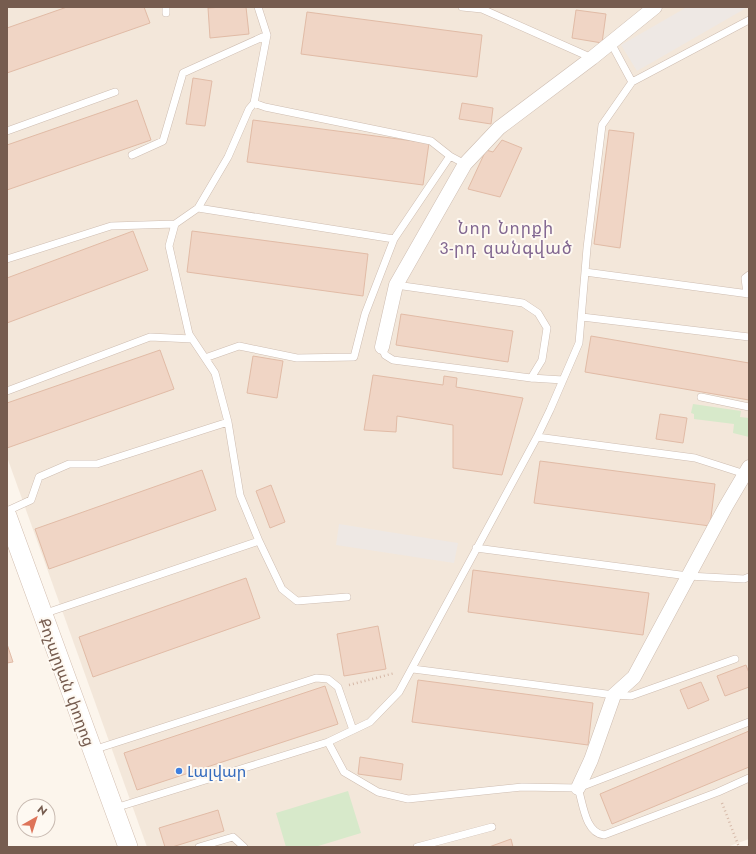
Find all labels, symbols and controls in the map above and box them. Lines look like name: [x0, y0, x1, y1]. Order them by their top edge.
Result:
district label: Նոր Նորքի 3-րդ զանգված: [439, 216, 573, 260]
street label: Քոչարյան փողոց: [33, 615, 100, 750]
place label: Լալվար: [187, 760, 246, 783]
marker: Լալվար: [174, 766, 184, 776]
north arrow: [16, 798, 56, 838]
text: N: [34, 801, 51, 819]

